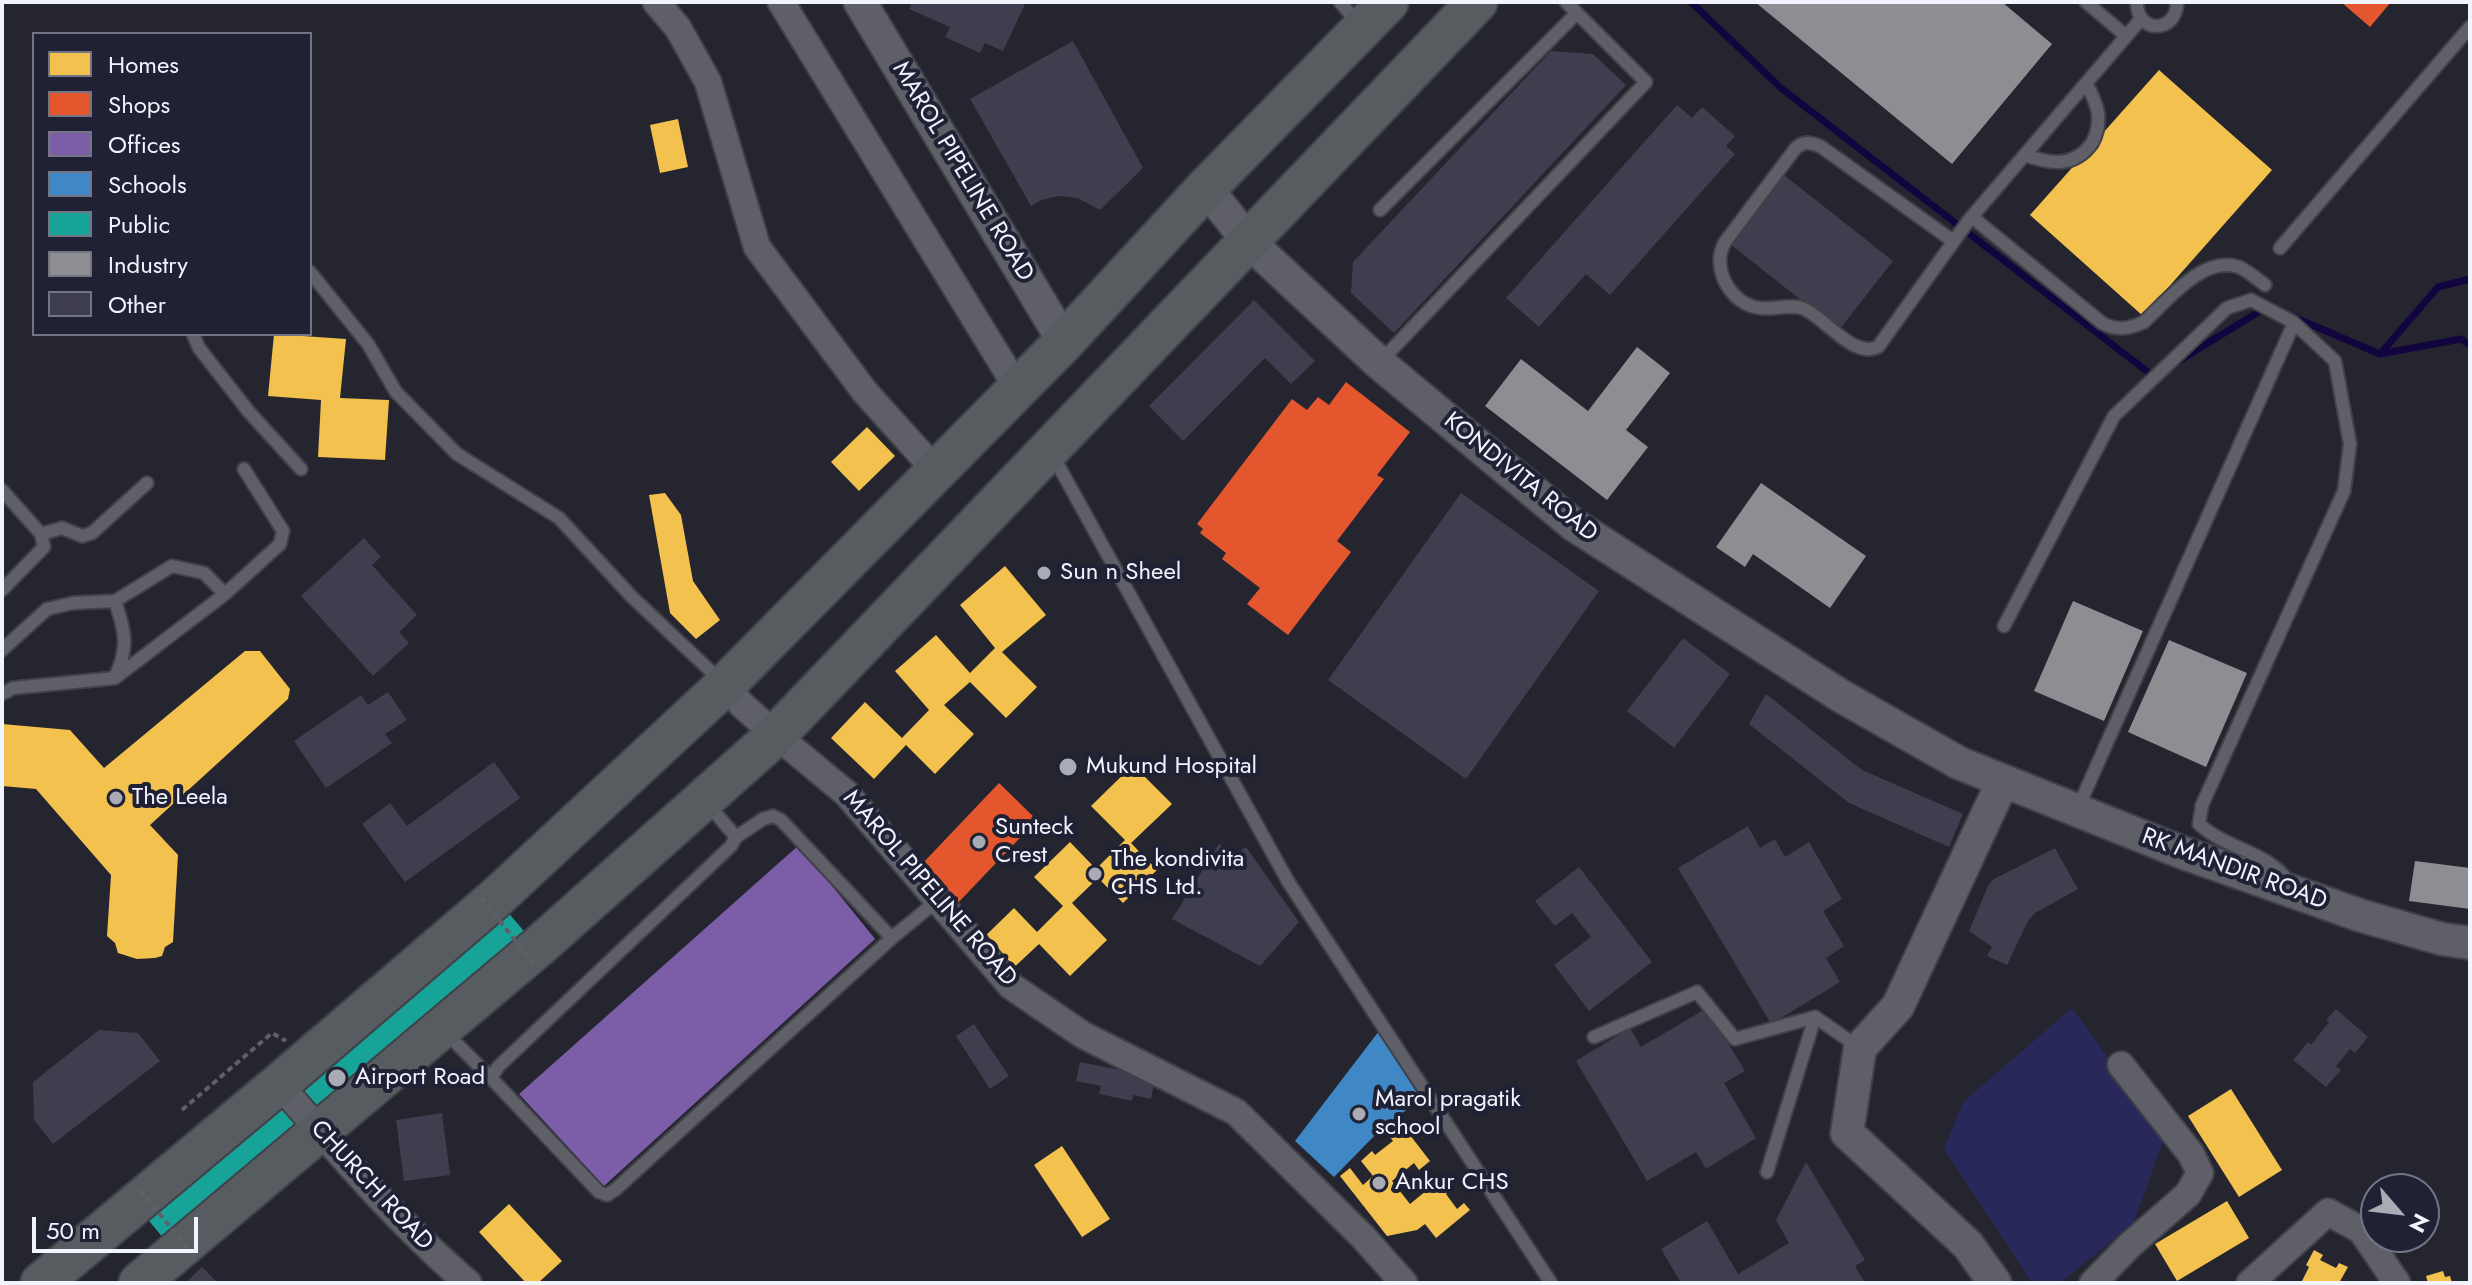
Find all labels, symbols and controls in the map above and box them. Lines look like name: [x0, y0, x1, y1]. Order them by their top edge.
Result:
legend: [32, 32, 312, 336]
text: Homes: [108, 47, 179, 82]
street label: MAROL PIPELINE ROAD: [885, 57, 1039, 287]
text: Shops: [108, 87, 170, 122]
text: Offices: [108, 127, 180, 162]
text: Schools: [108, 167, 187, 202]
text: Public: [108, 207, 170, 242]
text: Industry: [108, 247, 188, 282]
text: Other: [108, 287, 166, 322]
street label: KONDIVITA ROAD: [1437, 407, 1603, 549]
place label: Sun n Sheel: [1060, 559, 1181, 587]
marker: Sun n Sheel: [1035, 564, 1053, 582]
place label: Mukund Hospital: [1086, 753, 1257, 781]
marker: Mukund Hospital: [1057, 756, 1079, 778]
place label: The Leela: [132, 784, 228, 812]
street label: MAROL PIPELINE ROAD: [836, 785, 1022, 993]
marker: The Leela: [107, 789, 125, 807]
place label: Sunteck Crest: [995, 814, 1074, 870]
street label: RK MANDIR ROAD: [2138, 823, 2330, 917]
marker: Sunteck Crest: [970, 833, 988, 851]
place label: The kondivita CHS Ltd.: [1111, 846, 1244, 902]
marker: The kondivita CHS Ltd.: [1086, 865, 1104, 883]
place label: Airport Road: [355, 1064, 485, 1092]
marker: Airport Road: [326, 1067, 348, 1089]
place label: Marol pragatik school: [1375, 1086, 1521, 1142]
marker: Marol pragatik school: [1350, 1105, 1368, 1123]
street label: CHURCH ROAD: [304, 1115, 438, 1257]
place label: Ankur CHS: [1395, 1169, 1509, 1197]
north arrow: [2360, 1173, 2440, 1253]
marker: Ankur CHS: [1370, 1174, 1388, 1192]
scale bar: [36, 1201, 202, 1251]
text: N: [2401, 1208, 2438, 1239]
text: 50 m: [46, 1213, 100, 1248]

